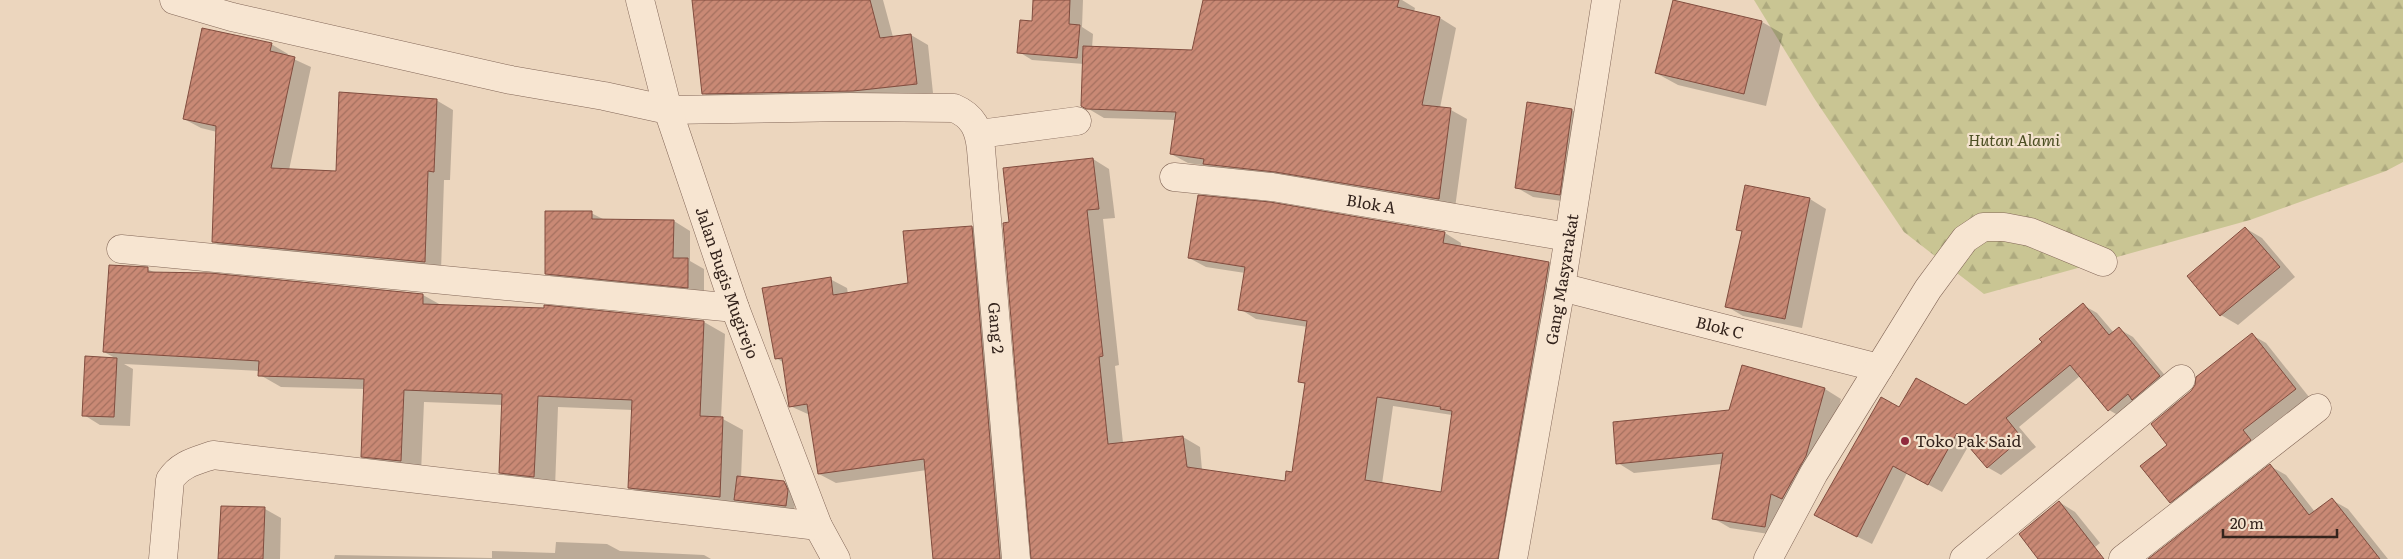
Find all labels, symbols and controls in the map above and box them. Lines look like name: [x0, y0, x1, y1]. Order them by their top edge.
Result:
park label: Hutan Alami: [1968, 127, 2060, 151]
street label: Blok A: [1345, 187, 1398, 219]
street label: Jalan Bugis Mugirejo: [690, 203, 766, 362]
street label: Gang Masyarakat: [1538, 211, 1583, 346]
street label: Gang 2: [983, 301, 1011, 354]
street label: Blok C: [1693, 309, 1747, 344]
place label: Toko Pak Said: [1915, 428, 2022, 452]
marker: Toko Pak Said: [1899, 435, 1911, 447]
scale bar: [2223, 506, 2337, 538]
text: 20 m: [2230, 511, 2264, 534]

